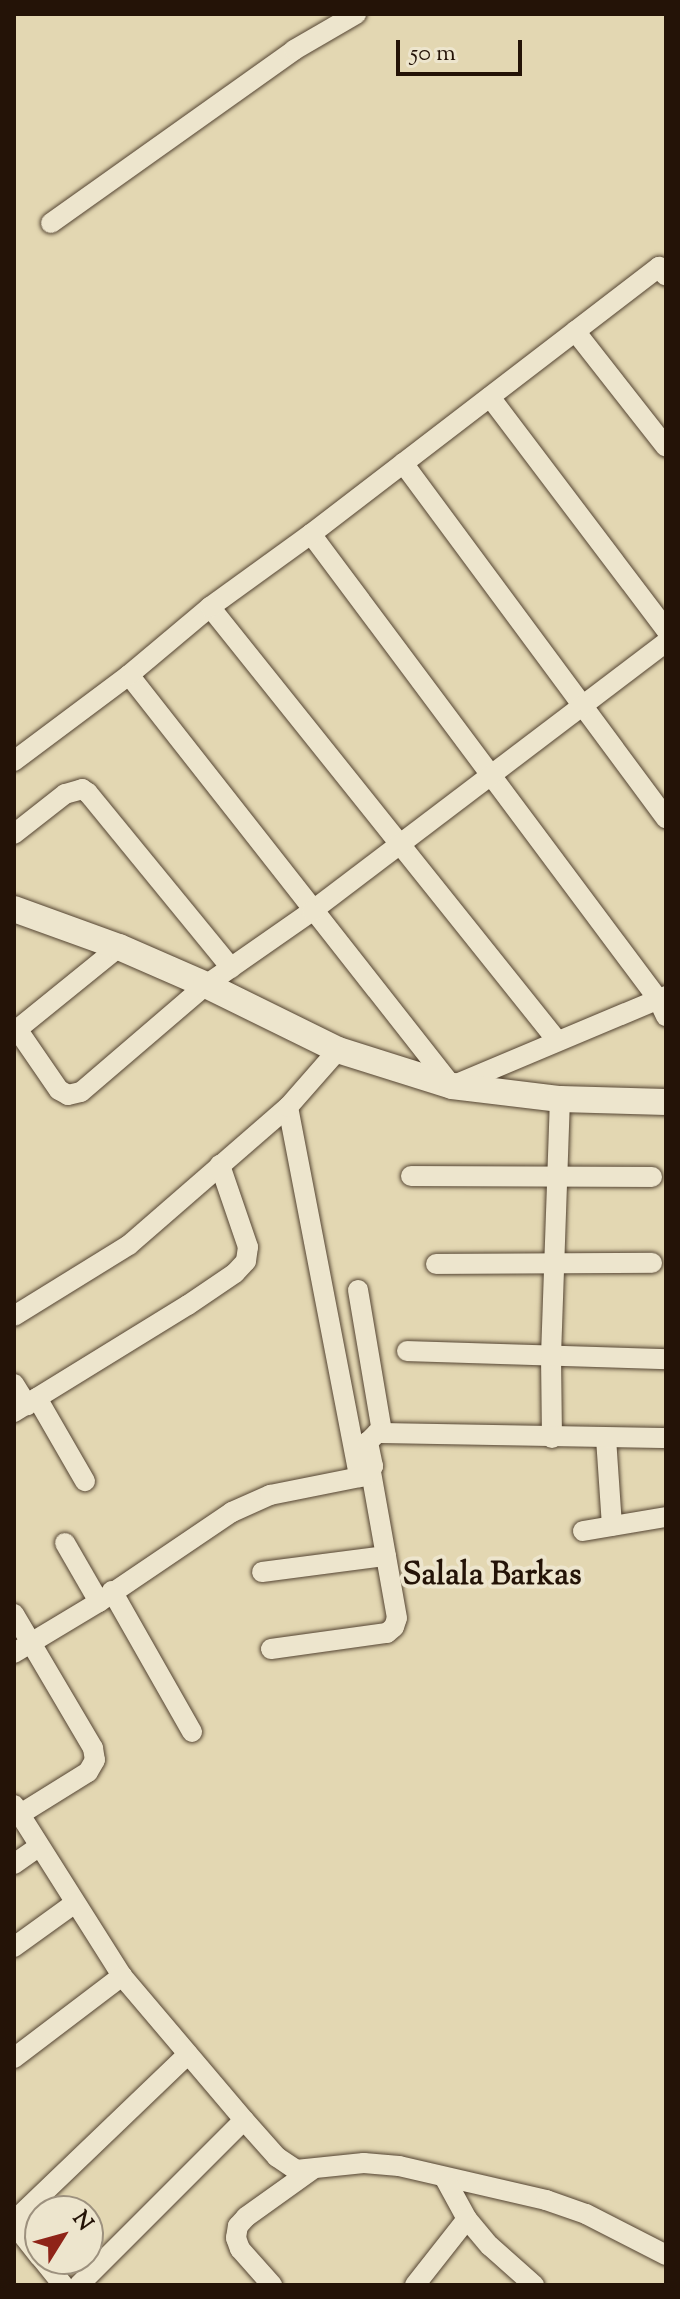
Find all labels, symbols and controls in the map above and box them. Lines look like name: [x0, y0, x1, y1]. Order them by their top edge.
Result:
scale bar: [400, 24, 526, 74]
text: 50 m: [410, 37, 456, 71]
district label: Salala Barkas: [402, 1557, 582, 1595]
north arrow: [24, 2195, 104, 2275]
text: N: [64, 2205, 100, 2238]

